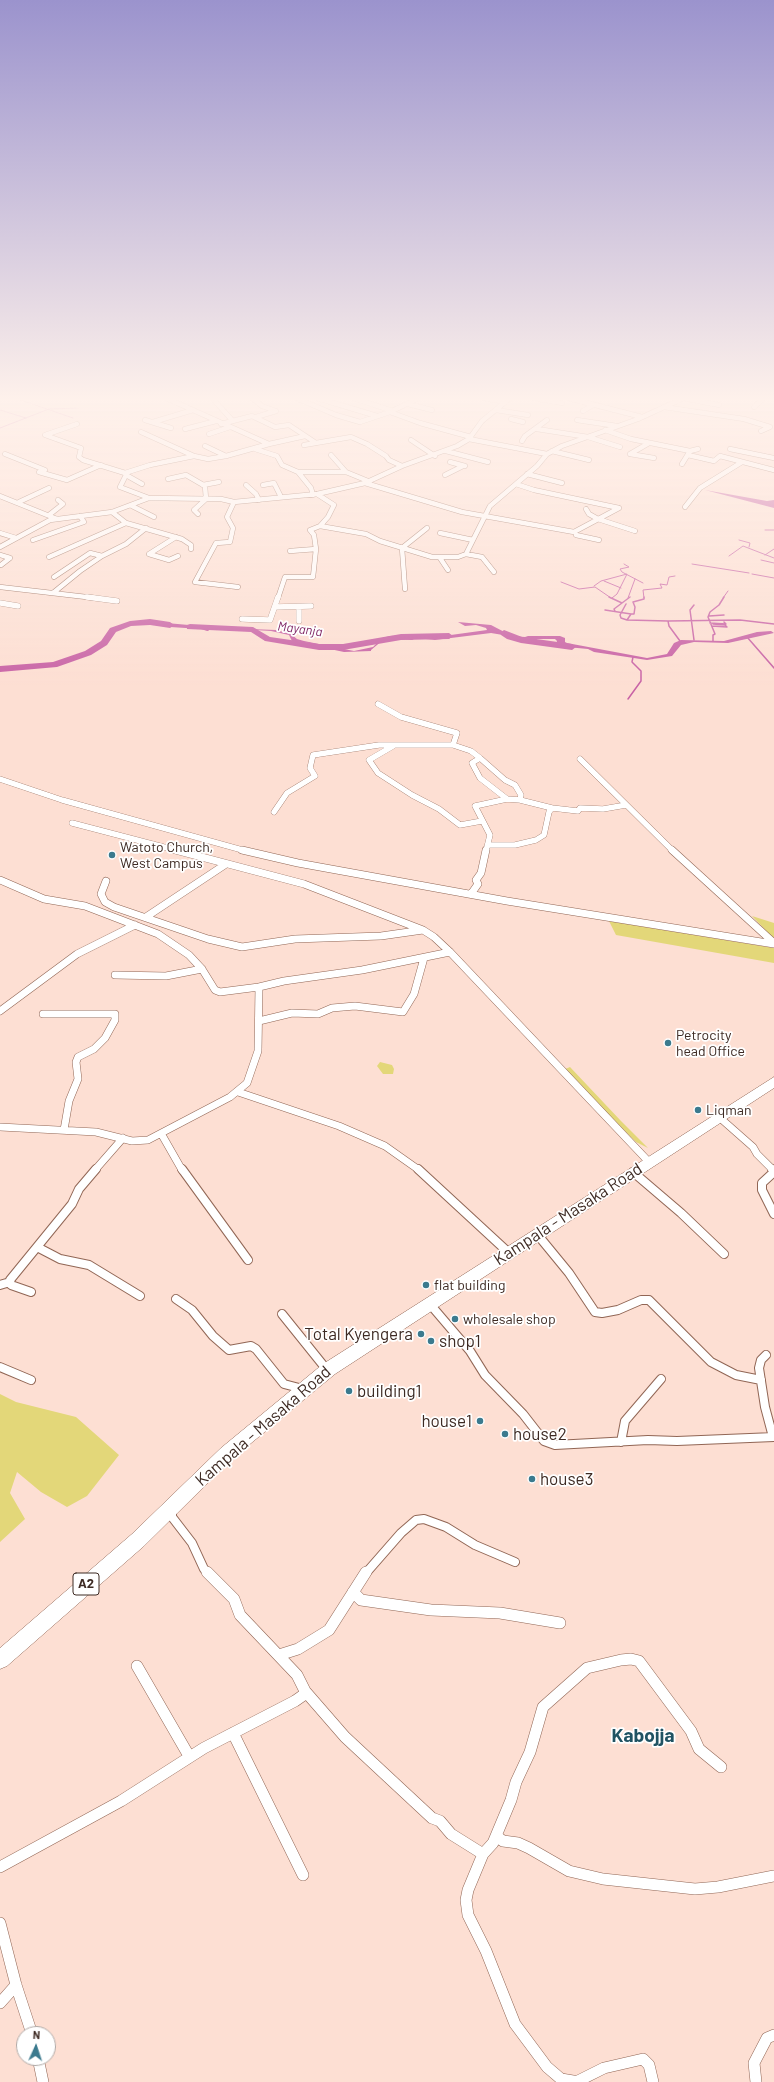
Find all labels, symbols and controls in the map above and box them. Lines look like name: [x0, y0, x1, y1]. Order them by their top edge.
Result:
water label: Mayanja: [277, 618, 323, 640]
place label: Watoto Church, West Campus: [120, 839, 213, 872]
marker: Watoto Church, West Campus: [107, 850, 117, 860]
place label: Petrocity head Office: [676, 1027, 745, 1060]
marker: Petrocity head Office: [663, 1038, 673, 1048]
place label: Liqman: [706, 1102, 752, 1118]
marker: Liqman: [693, 1105, 703, 1115]
street label: Kampala - Masaka Road: [490, 1158, 646, 1270]
place label: flat building: [434, 1277, 505, 1293]
marker: flat building: [421, 1280, 431, 1290]
place label: wholesale shop: [463, 1311, 556, 1327]
marker: wholesale shop: [450, 1314, 460, 1324]
place label: Total Kyengera: [304, 1324, 413, 1344]
marker: Total Kyengera: [416, 1329, 426, 1339]
place label: shop1: [439, 1331, 481, 1351]
marker: shop1: [426, 1336, 436, 1346]
street label: Kampala - Masaka Road: [191, 1362, 335, 1490]
place label: building1: [357, 1381, 421, 1401]
marker: building1: [344, 1386, 354, 1396]
place label: house1: [421, 1411, 472, 1431]
marker: house1: [475, 1416, 485, 1426]
place label: house2: [513, 1424, 567, 1444]
marker: house2: [500, 1429, 510, 1439]
place label: house3: [540, 1469, 593, 1489]
marker: house3: [527, 1474, 537, 1484]
road number: A2: [73, 1573, 99, 1595]
district label: Kabojja: [612, 1725, 674, 1747]
north arrow: [16, 2026, 56, 2066]
text: N: [33, 2028, 41, 2041]

